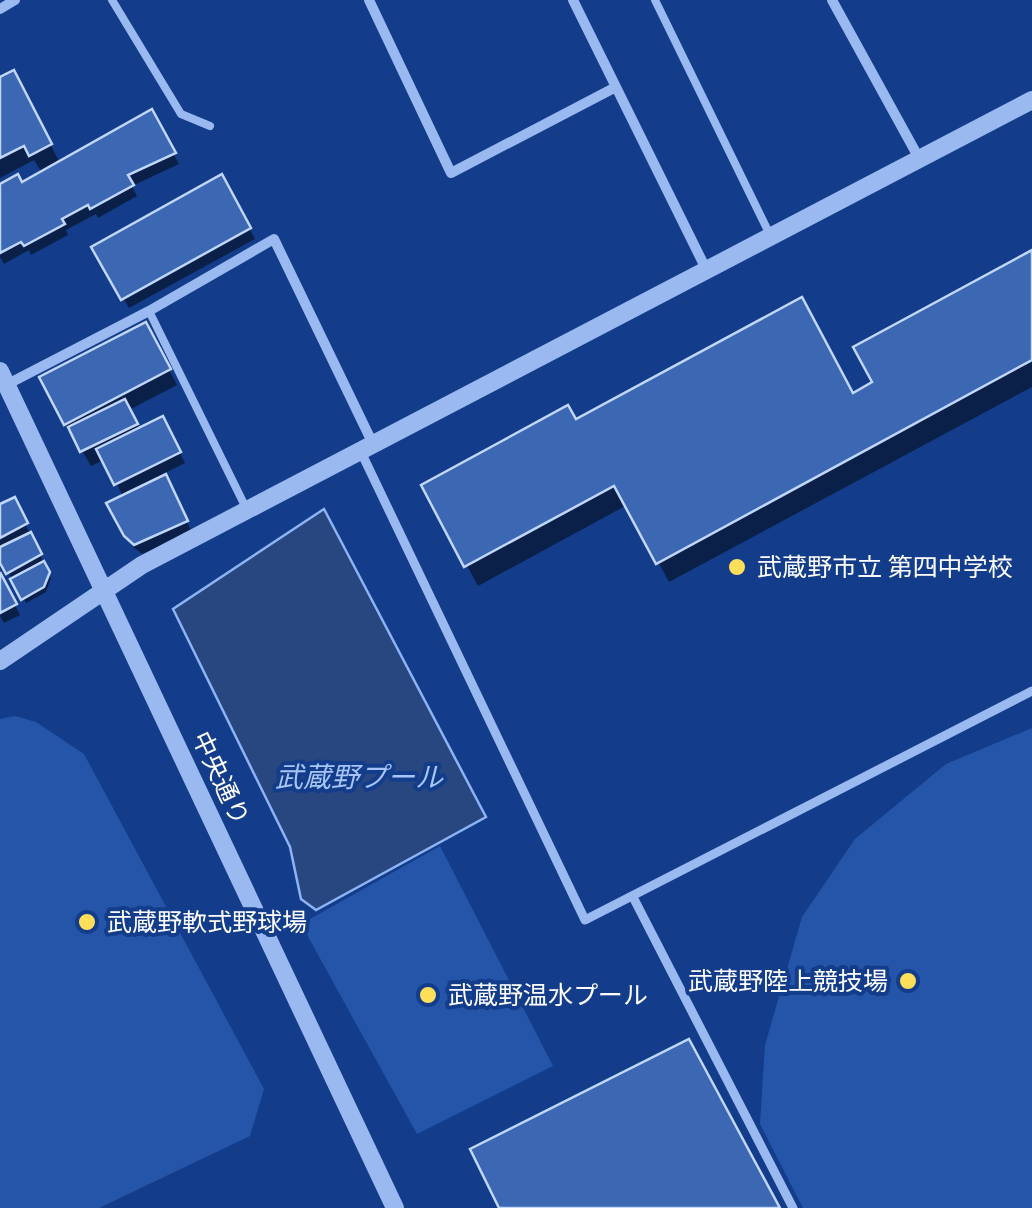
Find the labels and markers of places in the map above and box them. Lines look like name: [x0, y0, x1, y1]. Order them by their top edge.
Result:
place label: 武蔵野市立 第四中学校: [757, 553, 1013, 581]
marker: 武蔵野市立 第四中学校: [726, 556, 748, 578]
place label: 武蔵野軟式野球場: [107, 908, 307, 936]
marker: 武蔵野軟式野球場: [76, 911, 98, 933]
place label: 武蔵野陸上競技場: [688, 967, 888, 995]
marker: 武蔵野陸上競技場: [897, 970, 919, 992]
place label: 武蔵野温水プール: [448, 981, 648, 1009]
marker: 武蔵野温水プール: [417, 984, 439, 1006]

